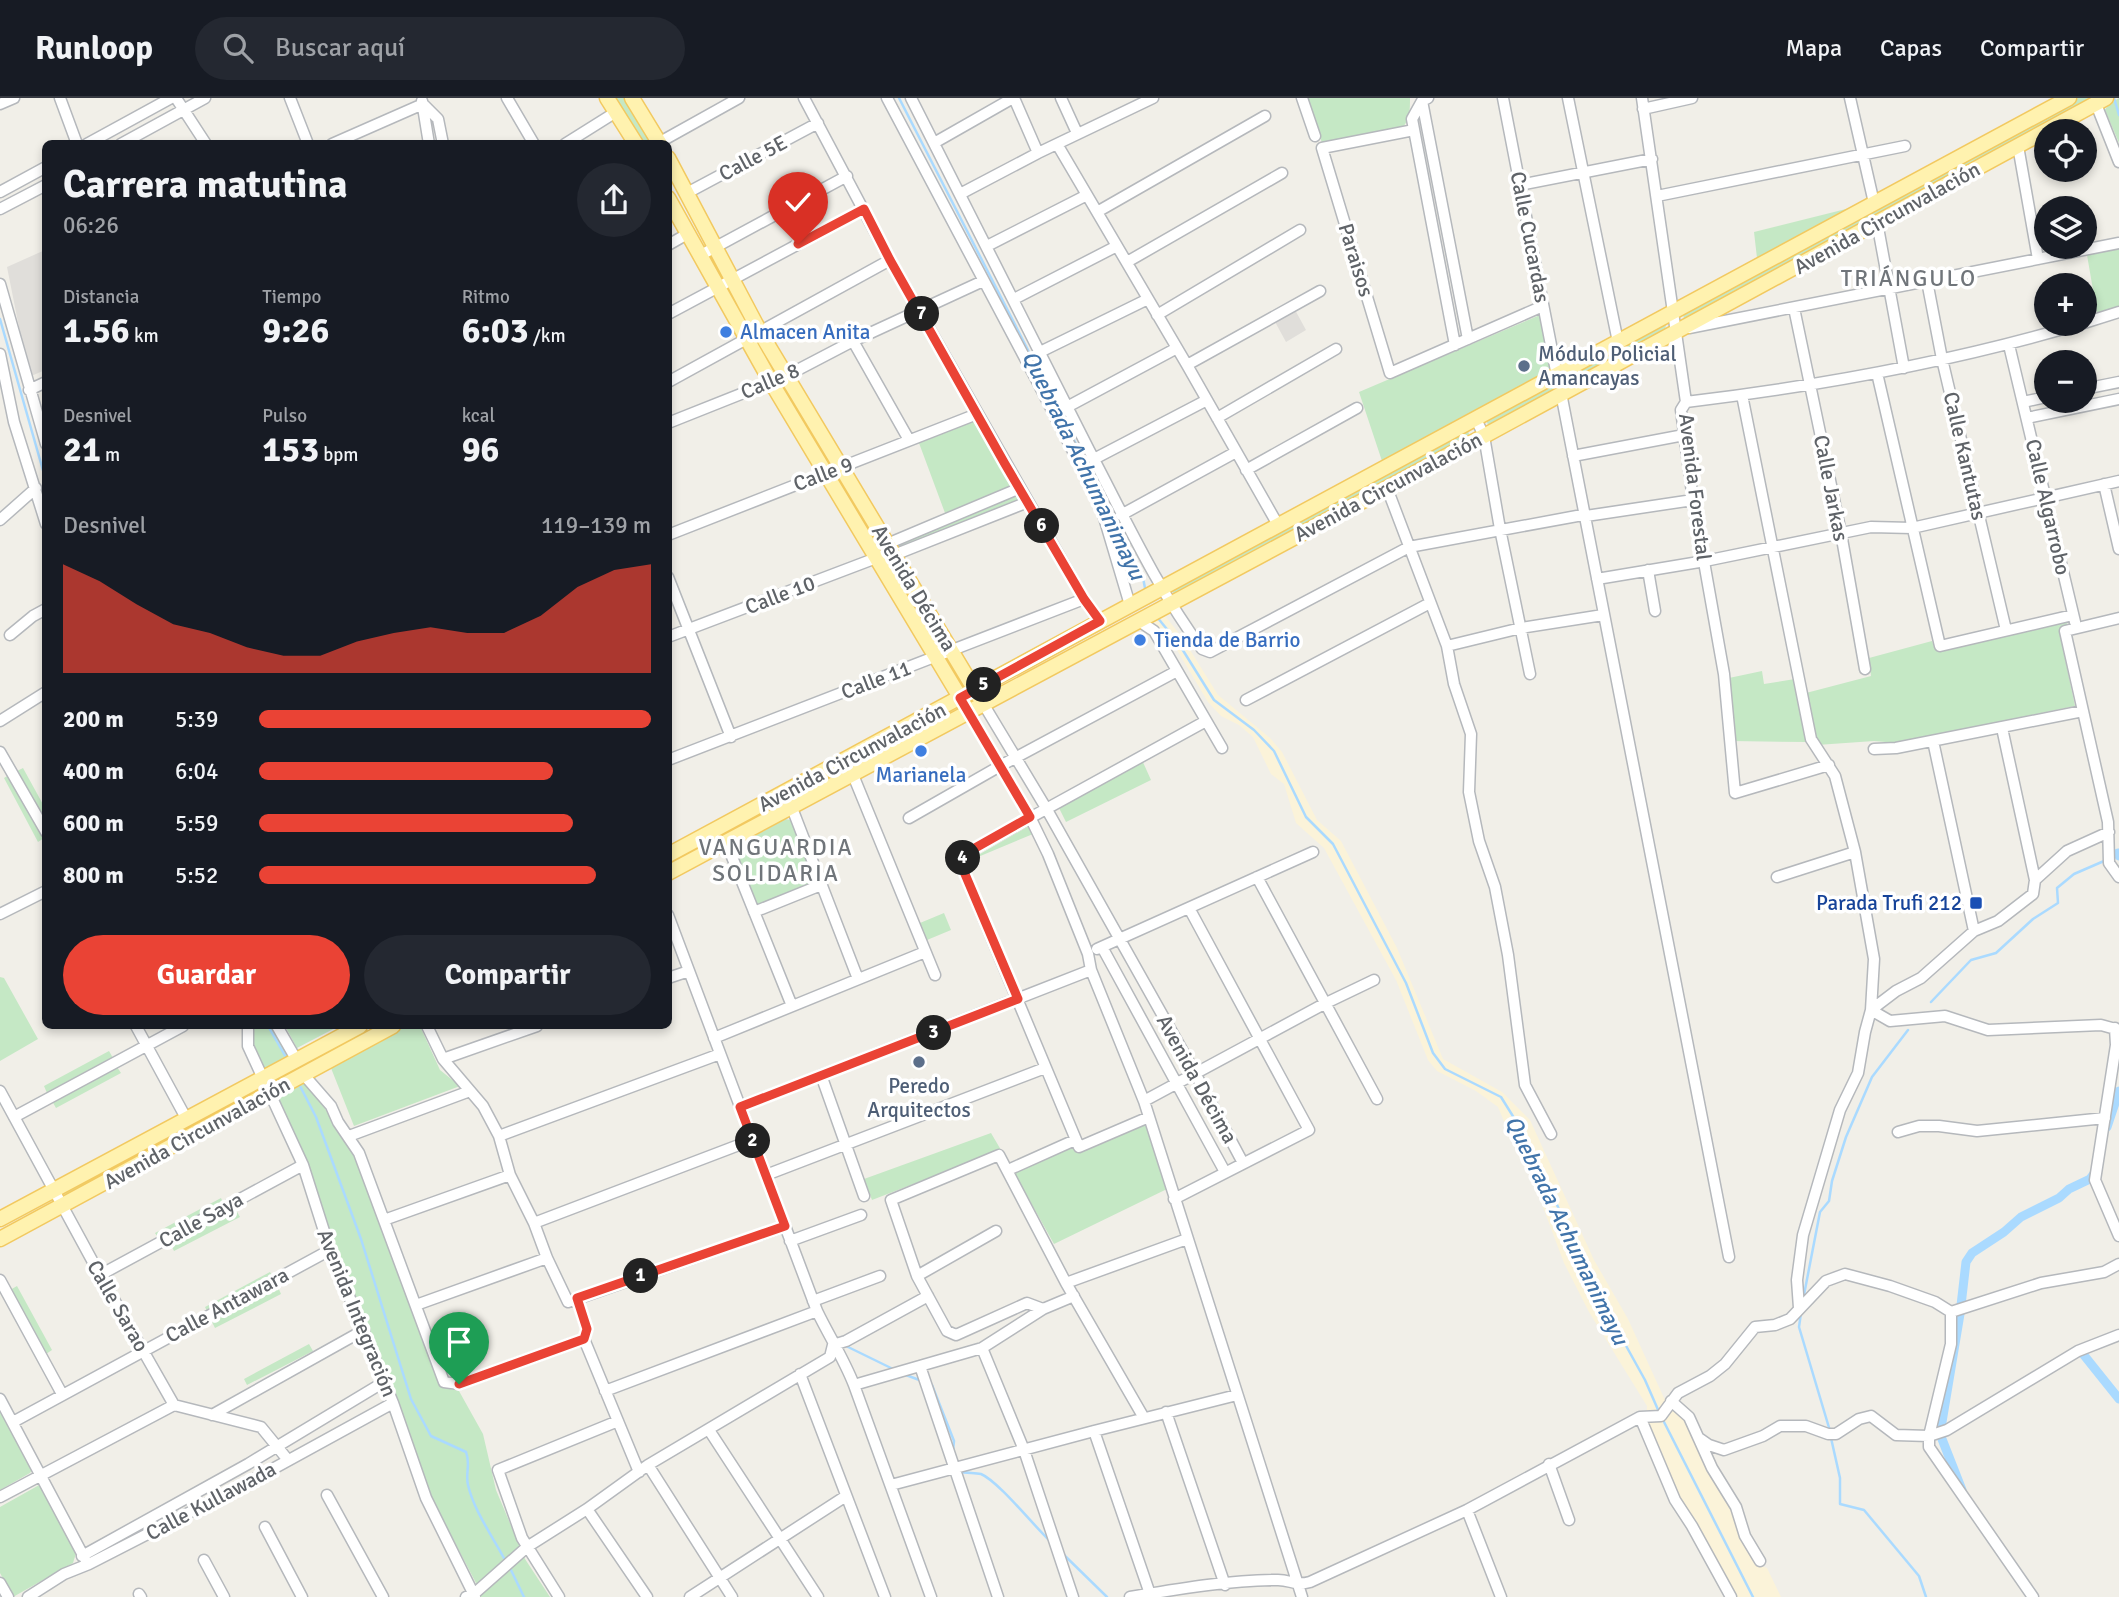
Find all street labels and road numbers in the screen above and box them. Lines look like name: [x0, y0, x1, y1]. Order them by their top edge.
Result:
street label: Calle 5E: [714, 129, 792, 187]
street label: Avenida Circunvalación: [1789, 156, 1985, 280]
street label: Calle Cucardas: [1505, 169, 1555, 305]
street label: Paraisos: [1333, 220, 1379, 300]
street label: Calle 8: [737, 357, 803, 405]
street label: Calle Kantutas: [1938, 389, 1992, 523]
street label: Avenida Forestal: [1673, 412, 1717, 562]
street label: Avenida Circunvalación: [1290, 426, 1486, 548]
street label: Calle Jarkas: [1808, 433, 1854, 543]
street label: Calle Algarrobo: [2020, 437, 2076, 577]
street label: Calle 9: [790, 451, 856, 497]
street label: Avenida Décima: [866, 520, 962, 656]
street label: Calle 10: [741, 570, 819, 620]
street label: Calle 11: [837, 655, 915, 705]
street label: Avenida Circunvalación: [754, 696, 950, 818]
street label: Avenida Décima: [1151, 1010, 1243, 1148]
street label: Avenida Circunvalación: [99, 1071, 295, 1195]
street label: Calle Saya: [154, 1186, 248, 1254]
street label: Avenida Integración: [312, 1225, 402, 1401]
street label: Calle Sarao: [81, 1256, 155, 1356]
street label: Calle Antawara: [161, 1262, 293, 1348]
street label: Calle Kullawada: [141, 1456, 281, 1546]

